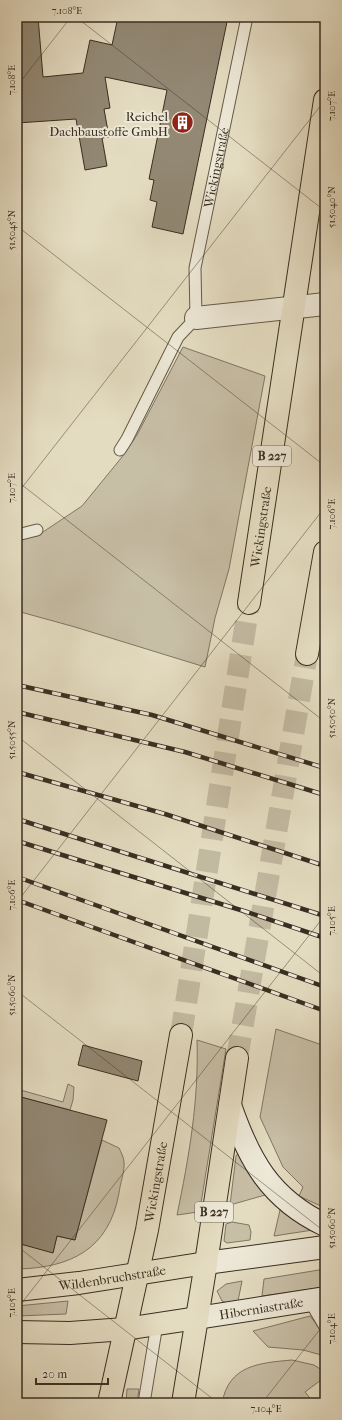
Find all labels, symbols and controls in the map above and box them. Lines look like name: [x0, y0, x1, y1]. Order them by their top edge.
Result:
text: 7.108°E: [52, 5, 82, 17]
text: 7.108°E: [6, 65, 18, 95]
text: 7.107°E: [326, 91, 338, 121]
place label: Reichel Dachbaustoffe GmbH: [49, 109, 168, 139]
building icon: Reichel Dachbaustoffe GmbH: [170, 110, 196, 136]
street label: Wickingstraße: [200, 125, 232, 210]
text: 51.5040°N: [326, 186, 338, 228]
text: 51.5045°N: [6, 209, 18, 250]
road number: B 227: [253, 446, 291, 466]
text: 7.107°E: [6, 473, 18, 503]
street label: Wickingstraße: [247, 485, 274, 569]
text: 7.106°E: [326, 499, 338, 529]
text: 51.5050°N: [326, 697, 338, 738]
text: 51.5055°N: [6, 720, 18, 760]
text: 7.106°E: [6, 880, 18, 910]
text: 7.105°E: [326, 906, 338, 936]
text: 51.5060°N: [6, 974, 18, 1016]
street label: Wickingstraße: [141, 1140, 170, 1224]
road number: B 227: [195, 1202, 233, 1222]
text: 51.5060°N: [326, 1207, 338, 1249]
street label: Wildenbruchstraße: [57, 1262, 167, 1293]
text: 7.105°E: [6, 1288, 18, 1318]
street label: Hiberniastraße: [218, 1294, 305, 1322]
text: 7.104°E: [326, 1313, 338, 1345]
scale bar: [36, 1360, 108, 1386]
text: 20 m: [42, 1367, 67, 1381]
text: 7.104°E: [250, 1403, 282, 1415]

